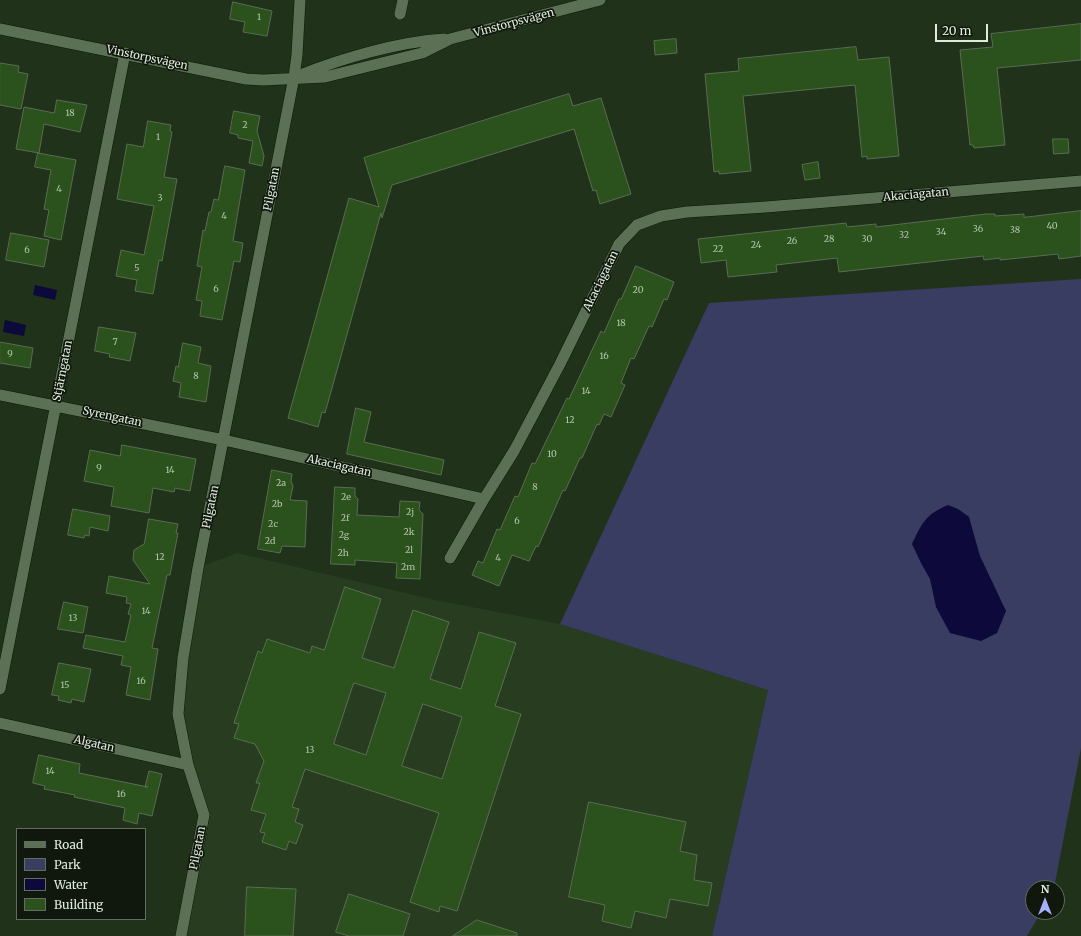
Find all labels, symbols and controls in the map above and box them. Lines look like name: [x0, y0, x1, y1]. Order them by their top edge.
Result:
street label: Vinstorpsvägen: [472, 6, 556, 40]
house number: 1: [257, 12, 261, 22]
scale bar: [937, 16, 990, 42]
text: 20 m: [942, 23, 971, 38]
street label: Vinstorpsvägen: [105, 43, 189, 73]
house number: 18: [65, 108, 75, 118]
house number: 2: [242, 120, 248, 130]
house number: 1: [156, 132, 160, 142]
street label: Pilgatan: [261, 166, 283, 212]
house number: 4: [56, 184, 62, 194]
street label: Akaciagatan: [883, 186, 949, 204]
house number: 3: [157, 193, 163, 203]
house number: 4: [221, 211, 227, 221]
house number: 40: [1046, 221, 1058, 231]
house number: 36: [973, 224, 983, 234]
house number: 38: [1010, 225, 1020, 235]
house number: 34: [936, 227, 946, 237]
house number: 32: [899, 230, 909, 240]
house number: 28: [824, 234, 834, 244]
house number: 30: [862, 234, 872, 244]
house number: 26: [787, 236, 797, 246]
house number: 24: [751, 240, 761, 250]
house number: 22: [713, 244, 723, 254]
house number: 6: [24, 245, 30, 255]
street label: Akaciagatan: [581, 249, 621, 313]
house number: 5: [134, 263, 140, 273]
house number: 6: [213, 284, 219, 294]
house number: 20: [633, 285, 643, 295]
house number: 18: [616, 318, 626, 328]
house number: 7: [112, 337, 118, 347]
street label: Stjärngatan: [51, 339, 75, 403]
house number: 9: [7, 349, 13, 359]
house number: 16: [599, 351, 609, 361]
house number: 8: [193, 371, 199, 381]
house number: 14: [581, 386, 591, 396]
street label: Syrengatan: [81, 404, 143, 430]
house number: 12: [565, 415, 575, 425]
house number: 10: [547, 449, 557, 459]
street label: Akaciagatan: [306, 452, 372, 480]
house number: 9: [96, 463, 102, 473]
house number: 14: [165, 465, 175, 475]
house number: 2a: [276, 478, 286, 488]
house number: 8: [532, 482, 538, 492]
street label: Pilgatan: [200, 484, 222, 530]
house number: 2e: [341, 492, 351, 502]
house number: 2b: [272, 499, 282, 509]
house number: 2j: [406, 507, 414, 517]
house number: 2f: [341, 513, 349, 523]
house number: 6: [514, 516, 520, 526]
house number: 2c: [268, 519, 278, 529]
house number: 2k: [404, 527, 414, 537]
house number: 2g: [339, 530, 349, 540]
house number: 2d: [265, 536, 275, 546]
house number: 2l: [405, 545, 413, 555]
house number: 2h: [337, 548, 349, 558]
house number: 12: [155, 552, 165, 562]
house number: 4: [495, 553, 501, 563]
house number: 2m: [401, 562, 415, 572]
house number: 14: [141, 606, 151, 616]
house number: 13: [69, 613, 77, 623]
house number: 16: [136, 676, 146, 686]
house number: 15: [60, 680, 70, 690]
street label: Algatan: [72, 733, 116, 755]
house number: 13: [306, 745, 314, 755]
house number: 14: [45, 766, 55, 776]
house number: 16: [116, 789, 126, 799]
street label: Pilgatan: [187, 825, 209, 871]
legend: [16, 828, 146, 920]
text: Road: [54, 837, 83, 852]
text: Park: [54, 857, 81, 872]
text: Water: [54, 877, 88, 892]
north arrow: [1025, 880, 1065, 920]
text: N: [1041, 882, 1049, 896]
text: Building: [54, 897, 103, 912]

